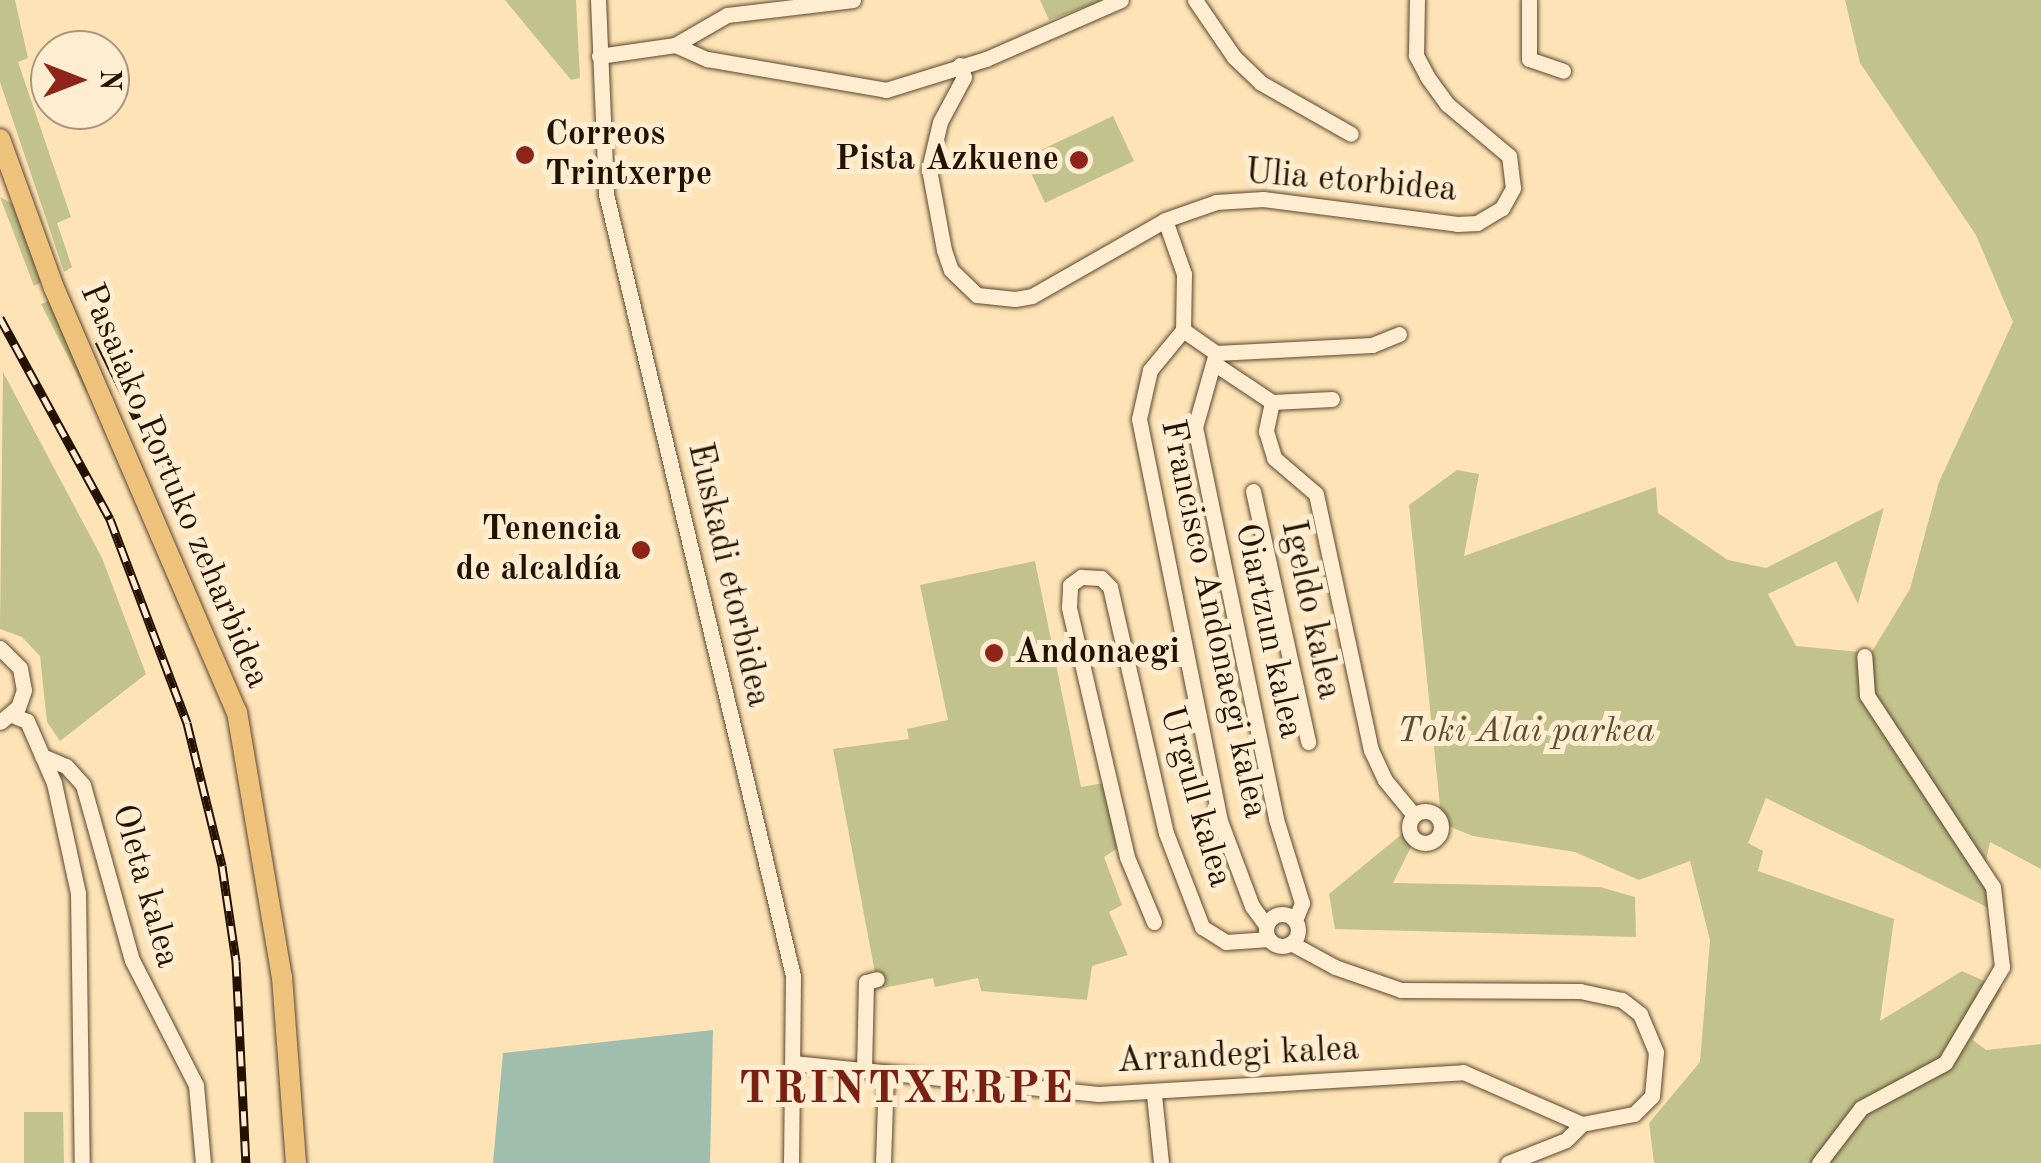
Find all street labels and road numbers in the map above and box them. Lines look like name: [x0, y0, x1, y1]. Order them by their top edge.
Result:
street label: Ulia etorbidea: [1243, 152, 1459, 212]
street label: Pasaiako Portuko zeharbidea: [70, 277, 278, 695]
street label: Francisco Andonaegi kalea: [1150, 416, 1276, 822]
street label: Euskadi etorbidea: [677, 439, 779, 711]
street label: Igeldo kalea: [1271, 517, 1349, 703]
street label: Oiartzun kalea: [1225, 520, 1311, 742]
street label: Urgull kalea: [1149, 702, 1241, 892]
street label: Oleta kalea: [102, 800, 188, 972]
street label: Arrandegi kalea: [1116, 1029, 1360, 1083]

